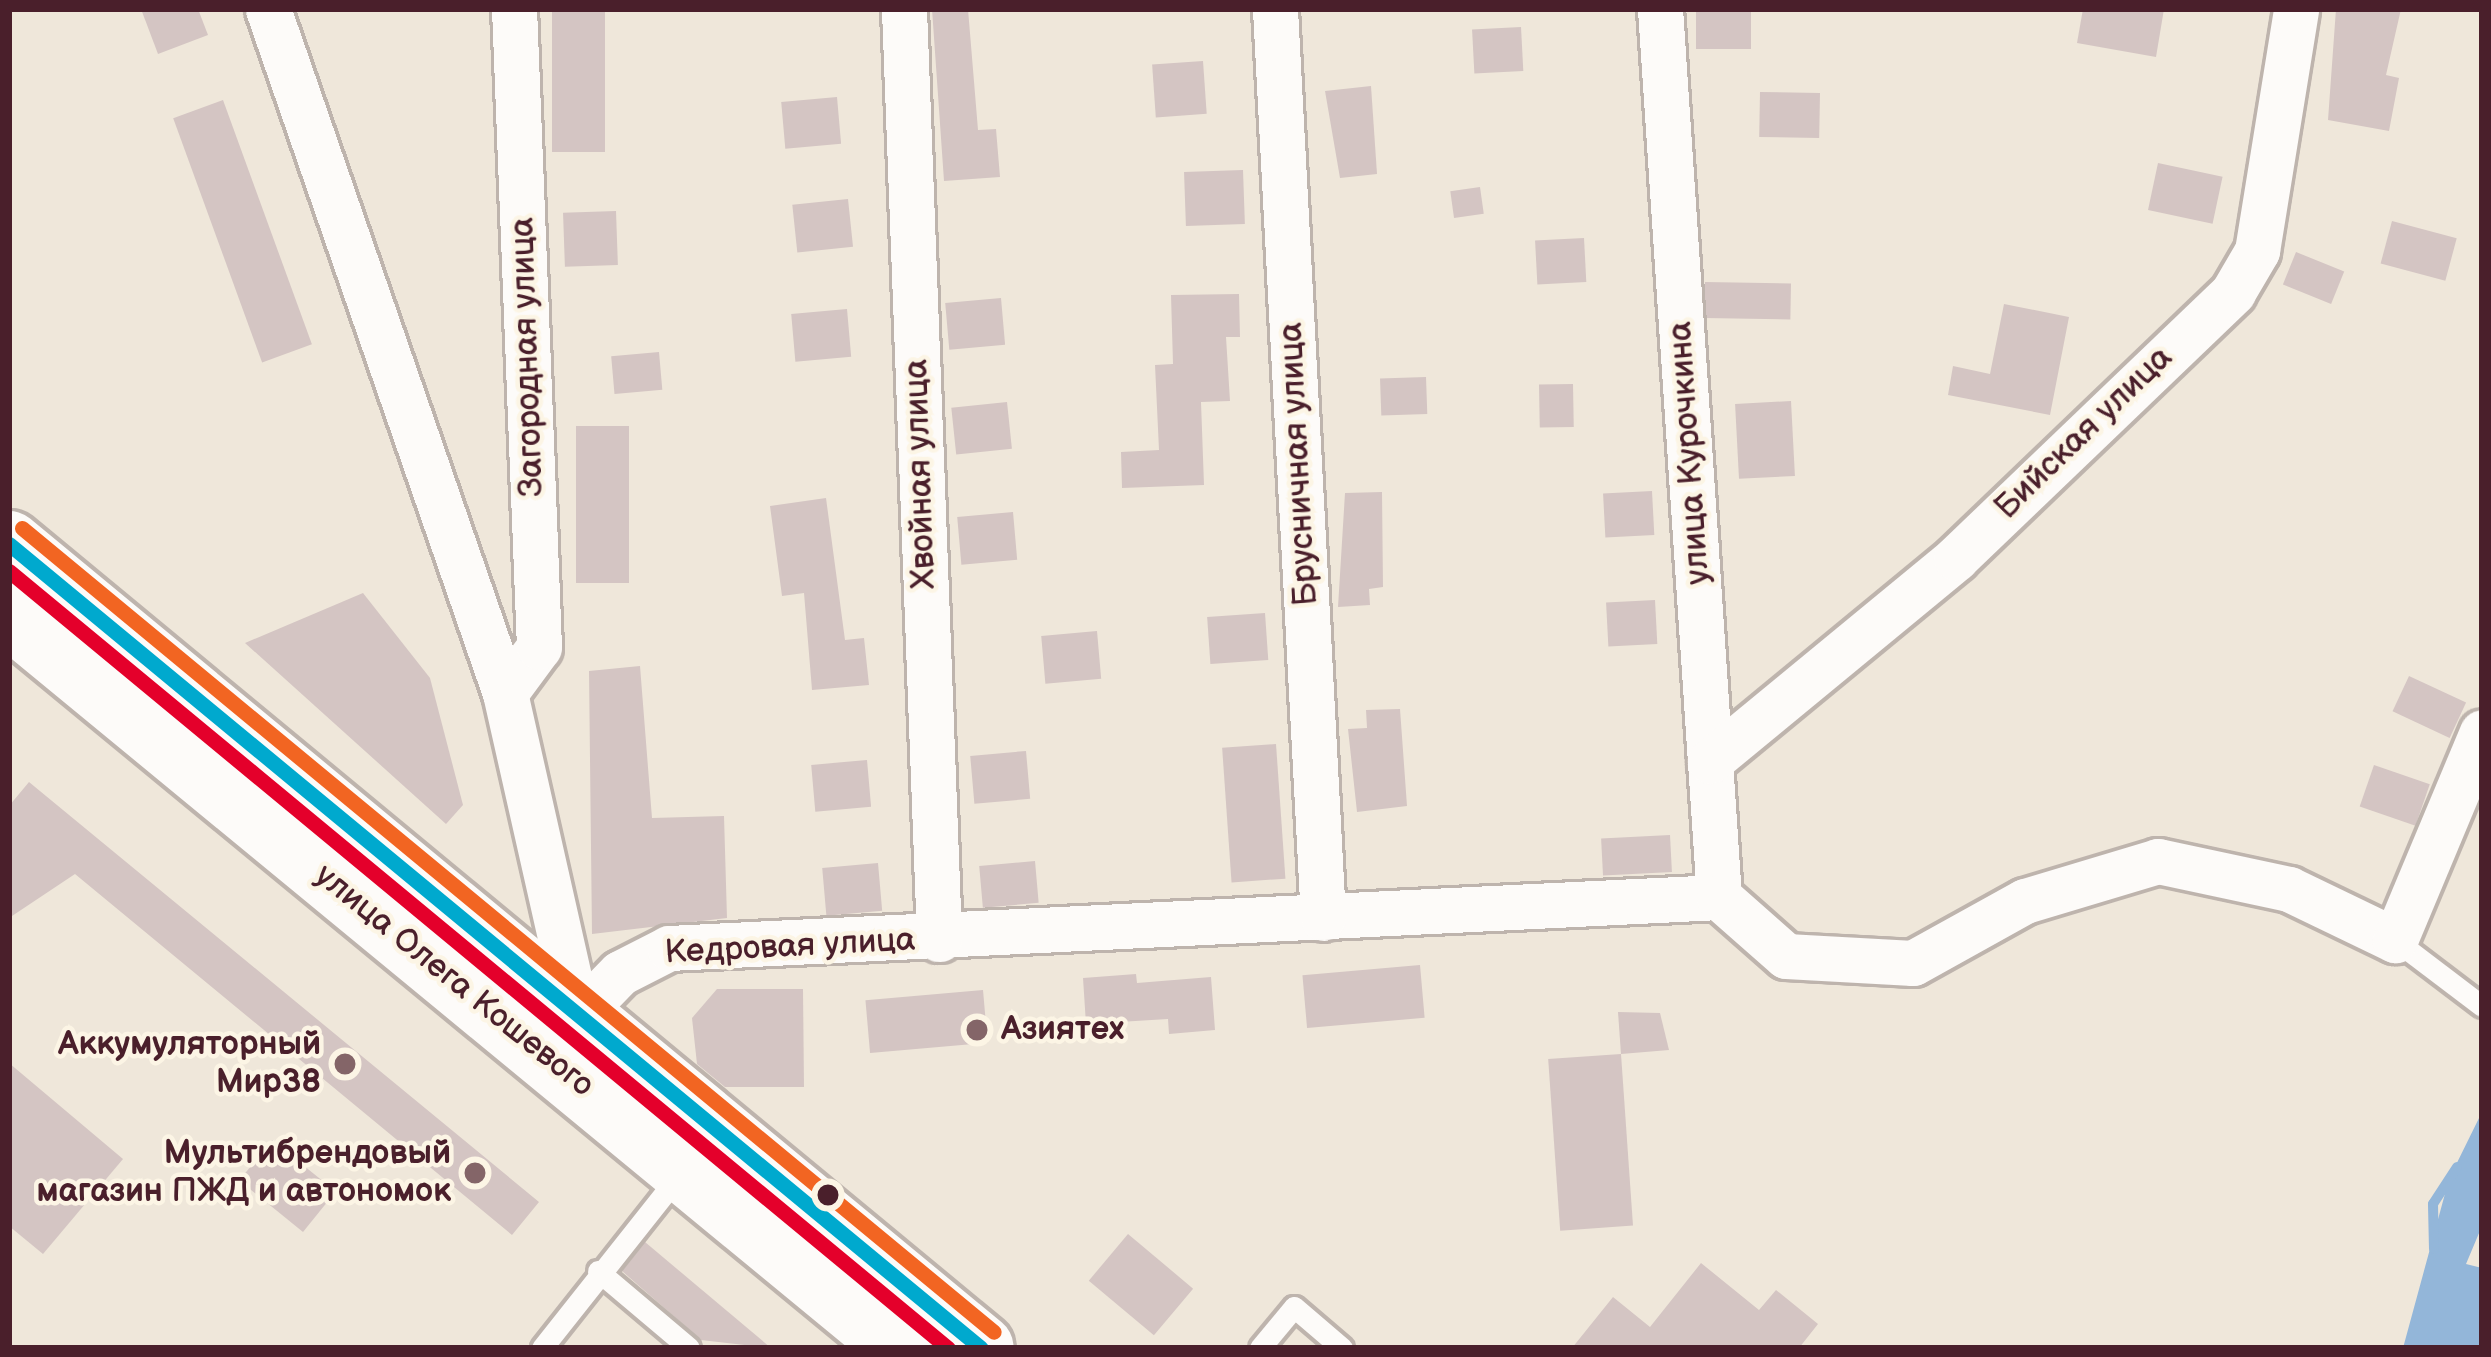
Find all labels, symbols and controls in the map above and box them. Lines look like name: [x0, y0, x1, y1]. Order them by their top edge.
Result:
street label: Загородная улица: [503, 216, 553, 498]
street label: улица Курочкина: [1661, 320, 1719, 586]
street label: Брусничная улица: [1272, 321, 1326, 607]
street label: Бийская улица: [1987, 338, 2181, 528]
street label: Хвойная улица: [897, 358, 945, 590]
street label: улица Олега Кошевого: [306, 856, 602, 1106]
street label: Кедровая улица: [664, 921, 916, 973]
place label: Азиятех: [1001, 1010, 1124, 1050]
marker: Азиятех: [964, 1017, 990, 1043]
place label: Аккумуляторный Мир38: [58, 1025, 321, 1103]
marker: Аккумуляторный Мир38: [332, 1051, 358, 1077]
place label: Мультибрендовый магазин ПЖД и автономок: [36, 1134, 451, 1212]
marker: Мультибрендовый магазин ПЖД и автономок: [462, 1160, 488, 1186]
unlabelled marker: [817, 1184, 839, 1206]

